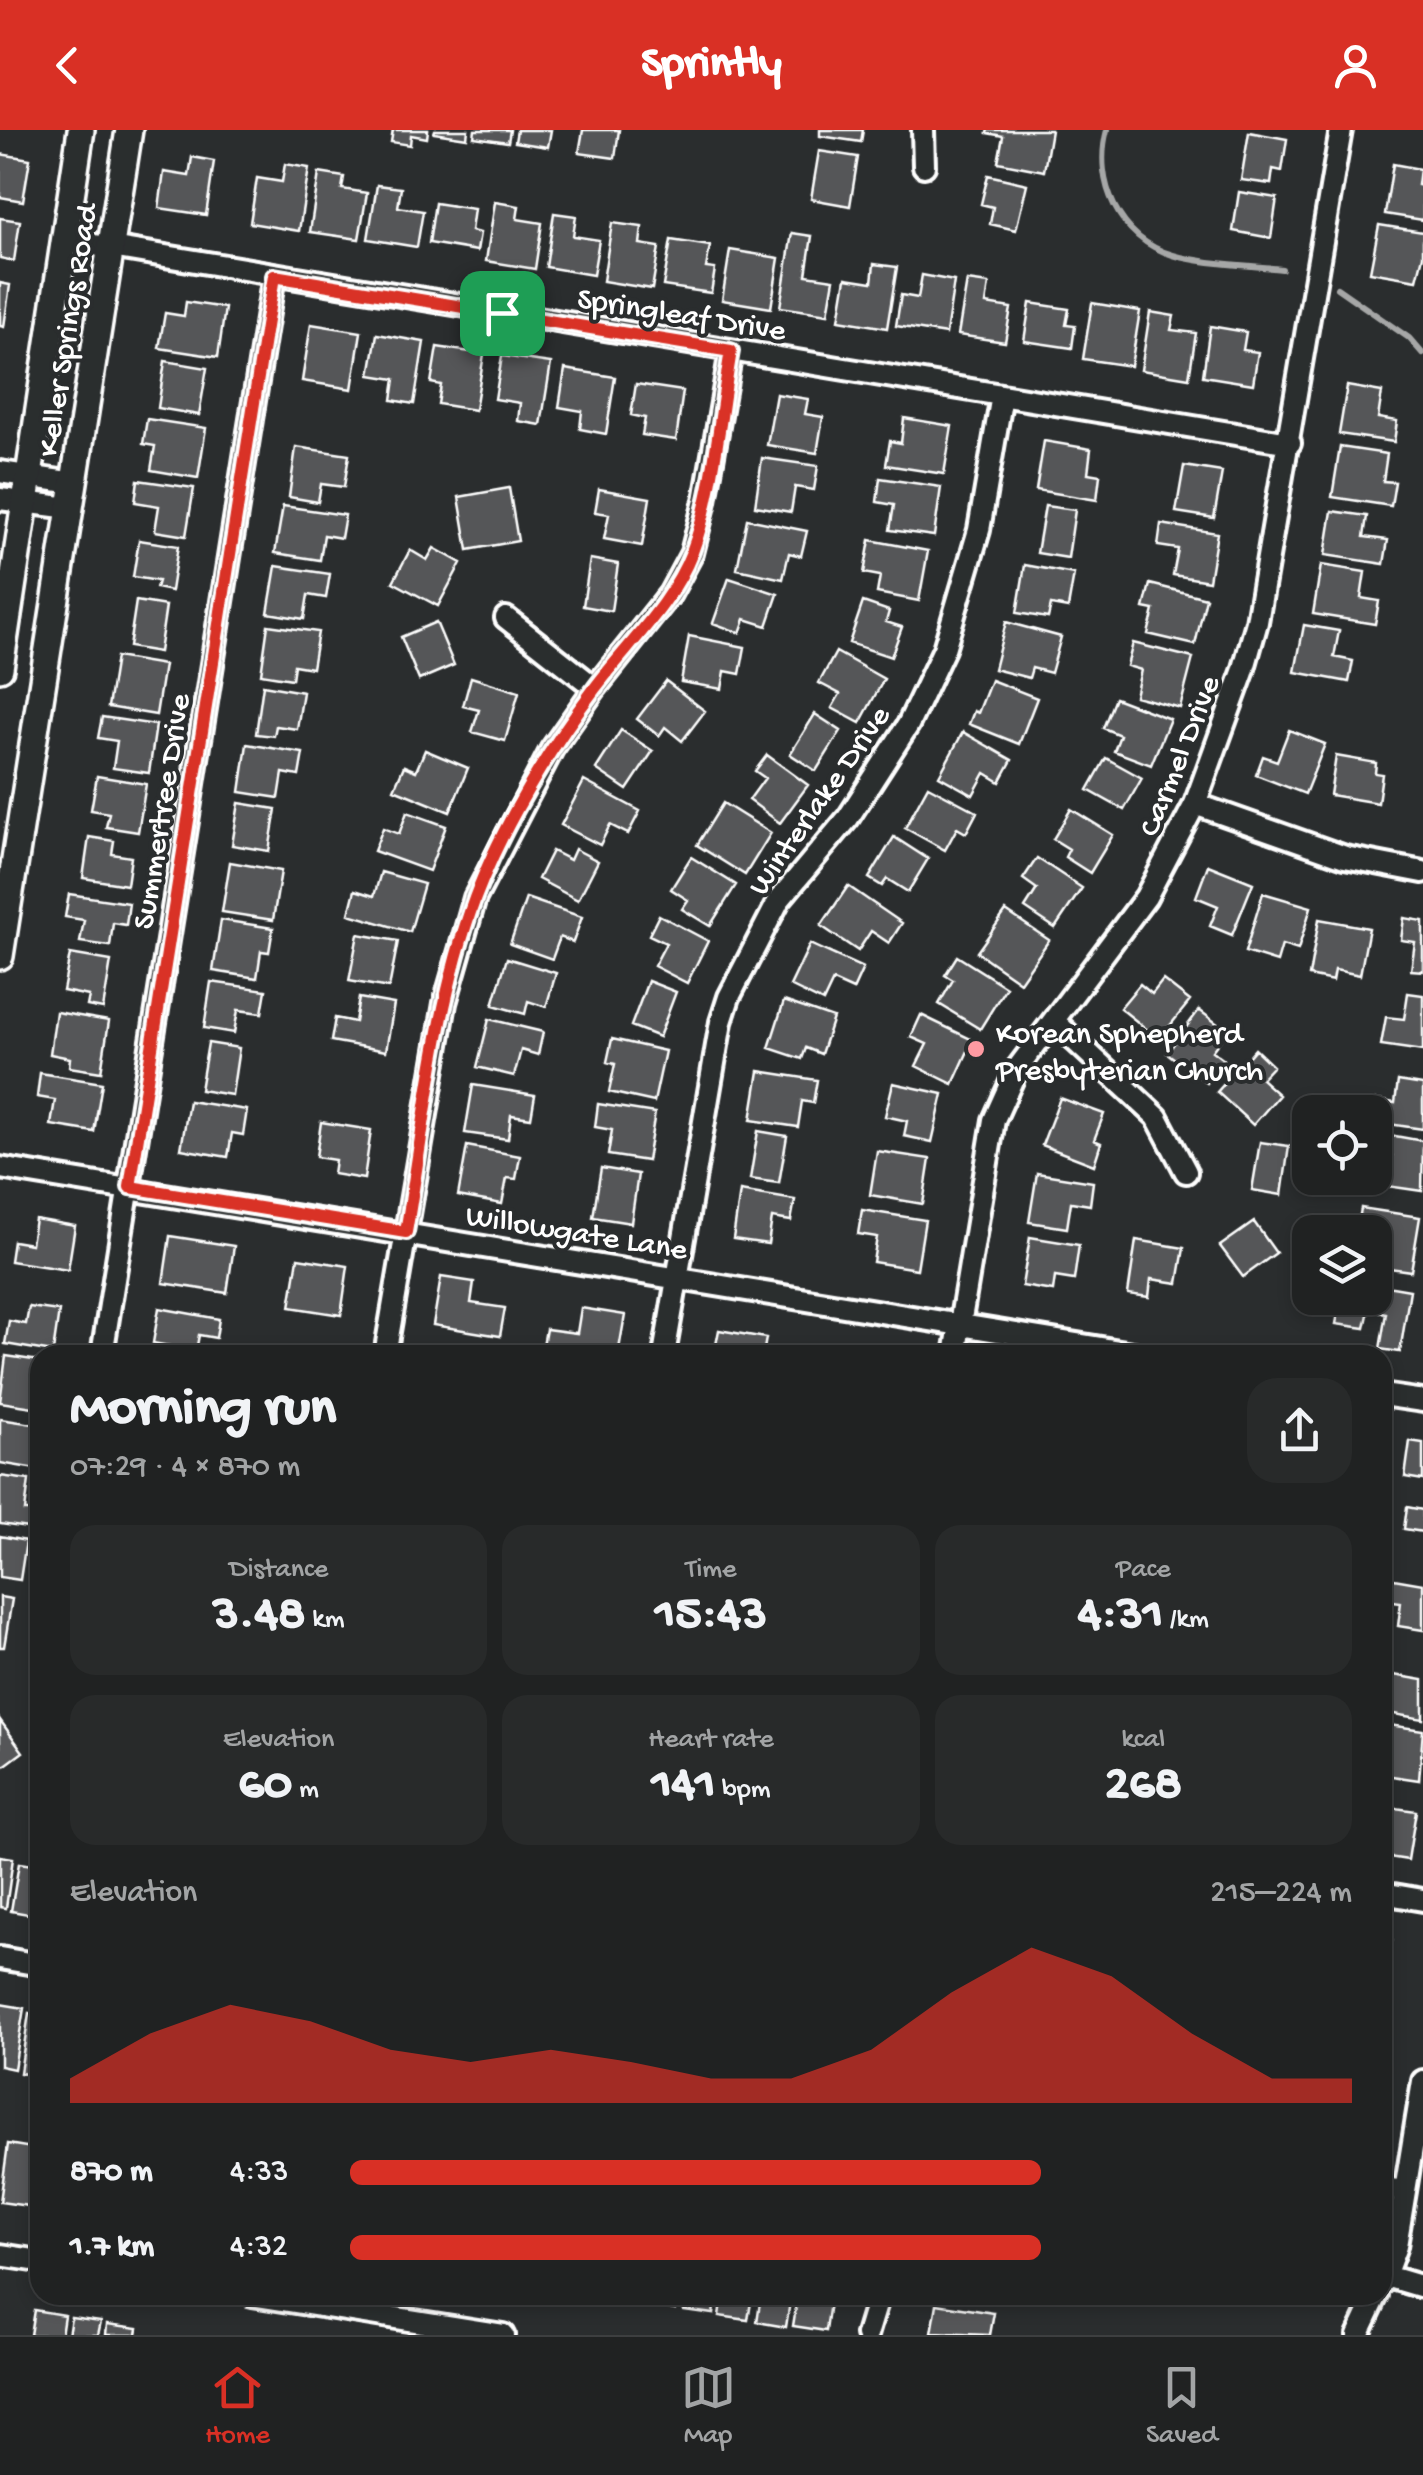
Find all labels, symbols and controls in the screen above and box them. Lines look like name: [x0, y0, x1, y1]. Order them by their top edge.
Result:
icon: back: [40, 38, 95, 93]
icon: person: [1328, 38, 1383, 93]
text: Sprintly: [641, 39, 782, 92]
street label: Keller Springs Road: [31, 200, 109, 460]
pin: [460, 271, 545, 356]
street label: Springleaf Drive: [574, 282, 789, 352]
icon: arrive: [475, 286, 530, 341]
street label: Carmel Drive: [1132, 670, 1231, 843]
street label: Summertree Drive: [127, 691, 201, 932]
street label: Winterlake Drive: [742, 699, 901, 904]
place label: Korean Sphepherd Presbyterian Church: [995, 1017, 1263, 1092]
marker: Korean Sphepherd Presbyterian Church: [965, 1038, 987, 1060]
map controls: [1292, 1095, 1392, 1315]
button: locate: [1292, 1095, 1392, 1195]
street label: Willowgate Lane: [463, 1199, 690, 1271]
button: layers: [1292, 1215, 1392, 1315]
button: share: [1247, 1378, 1352, 1483]
text: Morning run: [70, 1379, 336, 1443]
text: 07:29 · 4 × 870 m: [70, 1449, 300, 1487]
text: Distance: [229, 1554, 328, 1587]
text: Time: [685, 1554, 737, 1587]
text: Pace: [1116, 1554, 1171, 1587]
text: 3.48: [213, 1587, 306, 1646]
text: 15:43: [655, 1587, 767, 1646]
text: 4:31: [1078, 1587, 1163, 1646]
text: km: [306, 1604, 345, 1637]
text: /km: [1163, 1604, 1209, 1637]
text: Elevation: [223, 1724, 334, 1757]
text: Heart rate: [648, 1724, 774, 1757]
text: kcal: [1121, 1724, 1165, 1757]
text: 60: [239, 1757, 292, 1816]
text: 141: [651, 1757, 715, 1816]
text: 268: [1105, 1757, 1182, 1816]
text: m: [292, 1774, 319, 1807]
text: bpm: [715, 1774, 771, 1807]
text: Elevation: [70, 1875, 197, 1913]
text: 215–224 m: [1210, 1875, 1352, 1913]
text: 870 m: [70, 2154, 153, 2192]
text: 4:33: [230, 2154, 288, 2192]
text: 1.7 km: [70, 2229, 154, 2267]
text: 4:32: [230, 2229, 287, 2267]
tab: Home: [205, 2360, 270, 2453]
tab: Map: [681, 2360, 736, 2453]
tab: Saved: [1146, 2360, 1218, 2453]

